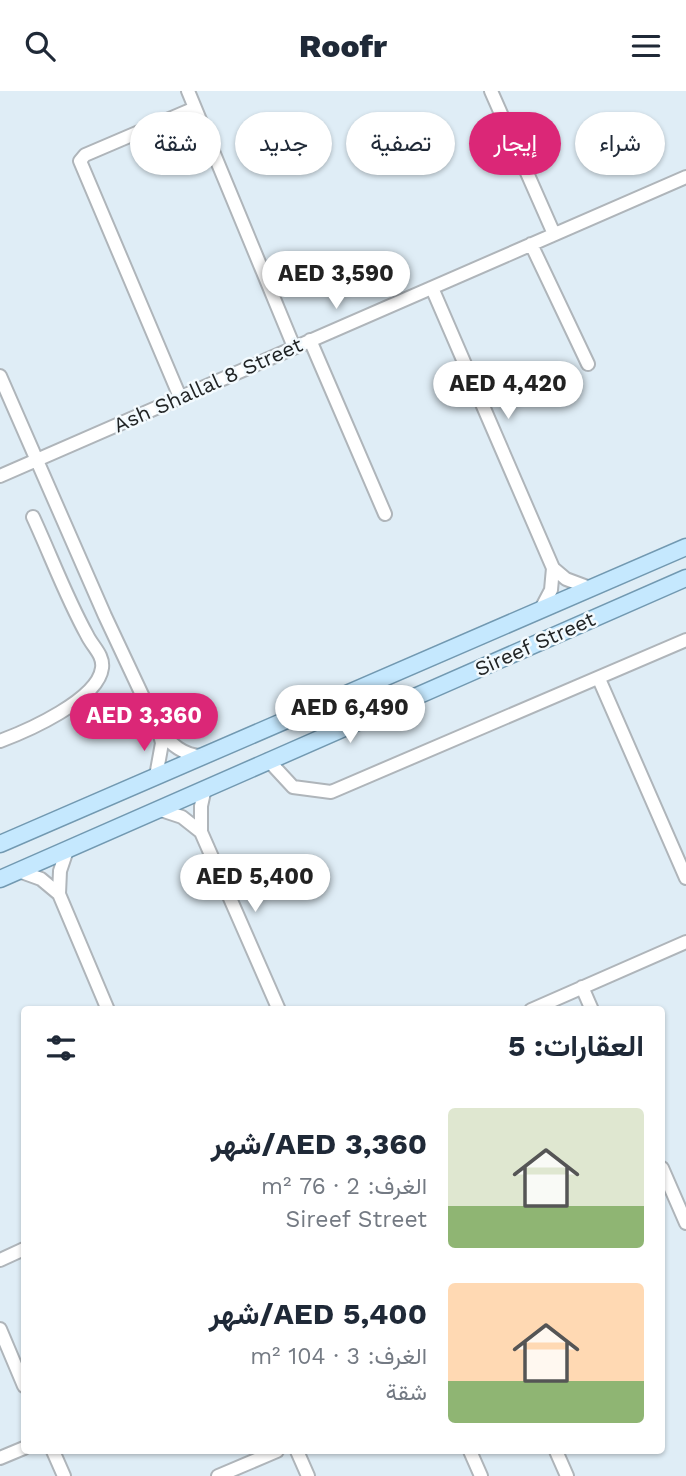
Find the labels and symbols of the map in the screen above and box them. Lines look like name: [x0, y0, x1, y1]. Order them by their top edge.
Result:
pin: AED 3,590: [256, 251, 416, 311]
street label: Ash Shallal 8 Street: [109, 332, 306, 437]
pin: AED 4,420: [428, 361, 588, 421]
street label: Sireef Street: [471, 606, 599, 681]
pin: AED 6,490: [270, 685, 430, 745]
pin: AED 3,360: [64, 693, 224, 753]
pin: AED 5,400: [175, 855, 335, 914]

